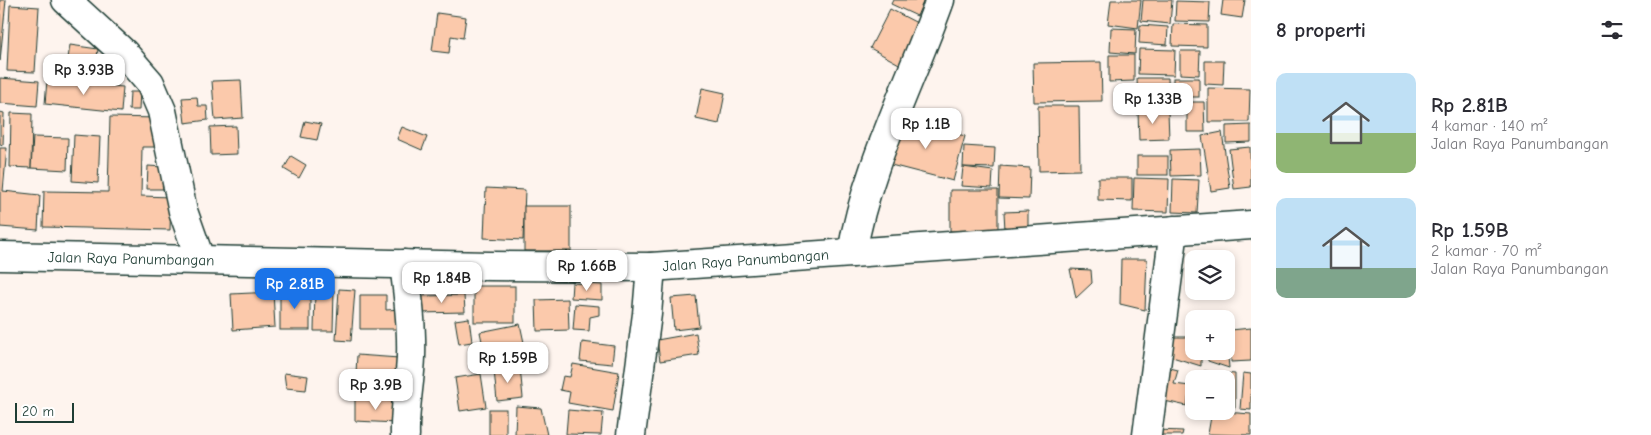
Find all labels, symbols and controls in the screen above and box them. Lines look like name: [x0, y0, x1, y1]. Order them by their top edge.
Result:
icon: filters: [1598, 16, 1626, 44]
text: 8 properti: [1276, 18, 1366, 42]
pin: Rp 3.93B: [32, 54, 136, 96]
text: Rp 3.93B: [54, 61, 114, 79]
pin: Rp 1.33B: [1101, 82, 1205, 125]
text: Rp 1.33B: [1124, 90, 1182, 108]
icon: home: [1316, 93, 1376, 153]
text: Rp 2.81B: [1431, 93, 1508, 117]
pin: Rp 1.1B: [880, 108, 972, 150]
text: Rp 1.1B: [902, 115, 950, 133]
text: 4 kamar · 140 m²: [1431, 117, 1547, 135]
text: Jalan Raya Panumbangan: [1431, 135, 1609, 153]
icon: home: [1316, 218, 1376, 278]
text: Rp 1.59B: [1431, 218, 1509, 242]
text: 2 kamar · 70 m²: [1431, 242, 1542, 260]
street label: Jalan Raya Panumbangan: [662, 246, 829, 275]
street label: Jalan Raya Panumbangan: [47, 248, 214, 269]
pin: Rp 1.66B: [535, 250, 639, 292]
map controls: [1185, 250, 1235, 420]
button: layers: [1185, 250, 1235, 300]
text: Rp 1.66B: [557, 257, 617, 275]
text: Jalan Raya Panumbangan: [1431, 260, 1609, 278]
pin: Rp 1.84B: [390, 262, 494, 304]
pin: Rp 2.81B: [243, 268, 347, 310]
text: Rp 1.84B: [413, 269, 471, 287]
text: Rp 2.81B: [266, 275, 324, 293]
button: +: [1185, 310, 1235, 360]
pin: Rp 1.59B: [456, 342, 560, 384]
text: Rp 1.59B: [478, 349, 538, 367]
pin: Rp 3.9B: [330, 368, 422, 411]
button: −: [1185, 370, 1235, 420]
text: Rp 3.9B: [350, 376, 402, 394]
scale bar: [15, 400, 74, 423]
text: 20 m: [22, 403, 54, 420]

